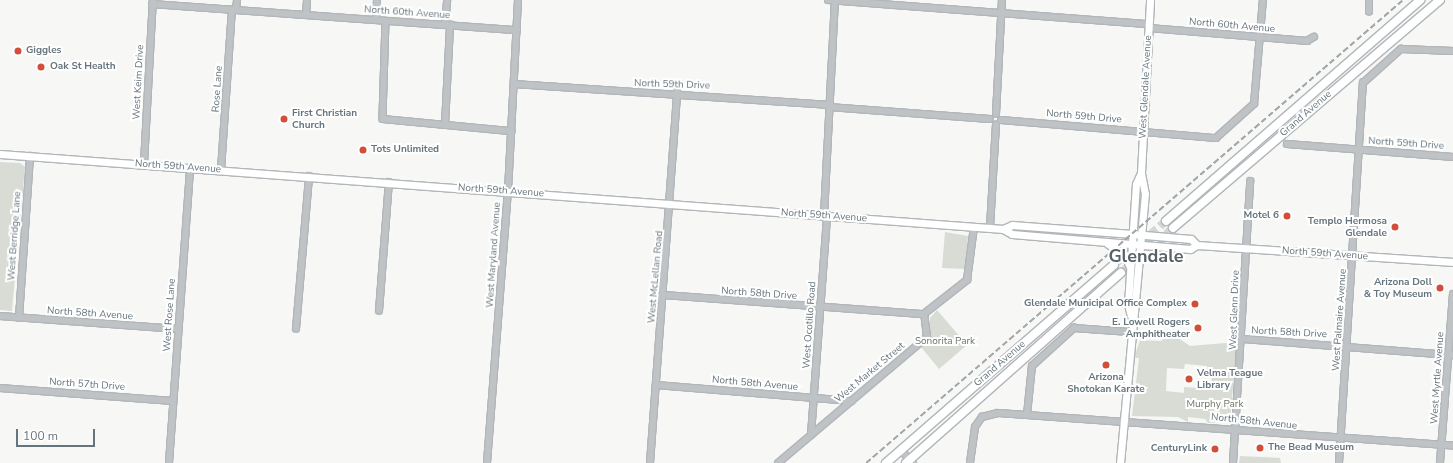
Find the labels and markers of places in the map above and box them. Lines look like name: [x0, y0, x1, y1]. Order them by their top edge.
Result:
place label: Giggles: [26, 45, 61, 57]
marker: Giggles: [13, 46, 23, 56]
marker: Oak St Health: [35, 61, 47, 73]
place label: Oak St Health: [50, 61, 116, 73]
place label: First Christian Church: [292, 107, 357, 130]
marker: First Christian Church: [279, 114, 289, 124]
place label: Tots Unlimited: [371, 144, 439, 156]
marker: Tots Unlimited: [358, 145, 368, 155]
place label: Motel 6: [1244, 210, 1279, 222]
marker: Motel 6: [1282, 211, 1292, 221]
place label: Templo Hermosa Glendale: [1308, 215, 1387, 238]
marker: Templo Hermosa Glendale: [1390, 222, 1400, 232]
place label: Arizona Doll & Toy Museum: [1364, 276, 1432, 300]
marker: Arizona Doll & Toy Museum: [1435, 283, 1445, 293]
place label: Glendale Municipal Office Complex: [1024, 298, 1187, 310]
marker: Glendale Municipal Office Complex: [1190, 299, 1200, 309]
place label: E. Lowell Rogers Amphitheater: [1112, 316, 1190, 340]
marker: E. Lowell Rogers Amphitheater: [1193, 323, 1203, 333]
marker: Arizona Shotokan Karate: [1101, 360, 1111, 370]
place label: Velma Teague Library: [1197, 367, 1263, 390]
place label: Arizona Shotokan Karate: [1067, 371, 1145, 394]
marker: Velma Teague Library: [1184, 374, 1194, 384]
place label: The Bead Museum: [1268, 442, 1354, 454]
place label: CenturyLink: [1151, 443, 1207, 455]
marker: The Bead Museum: [1255, 443, 1265, 453]
marker: CenturyLink: [1210, 444, 1220, 454]

